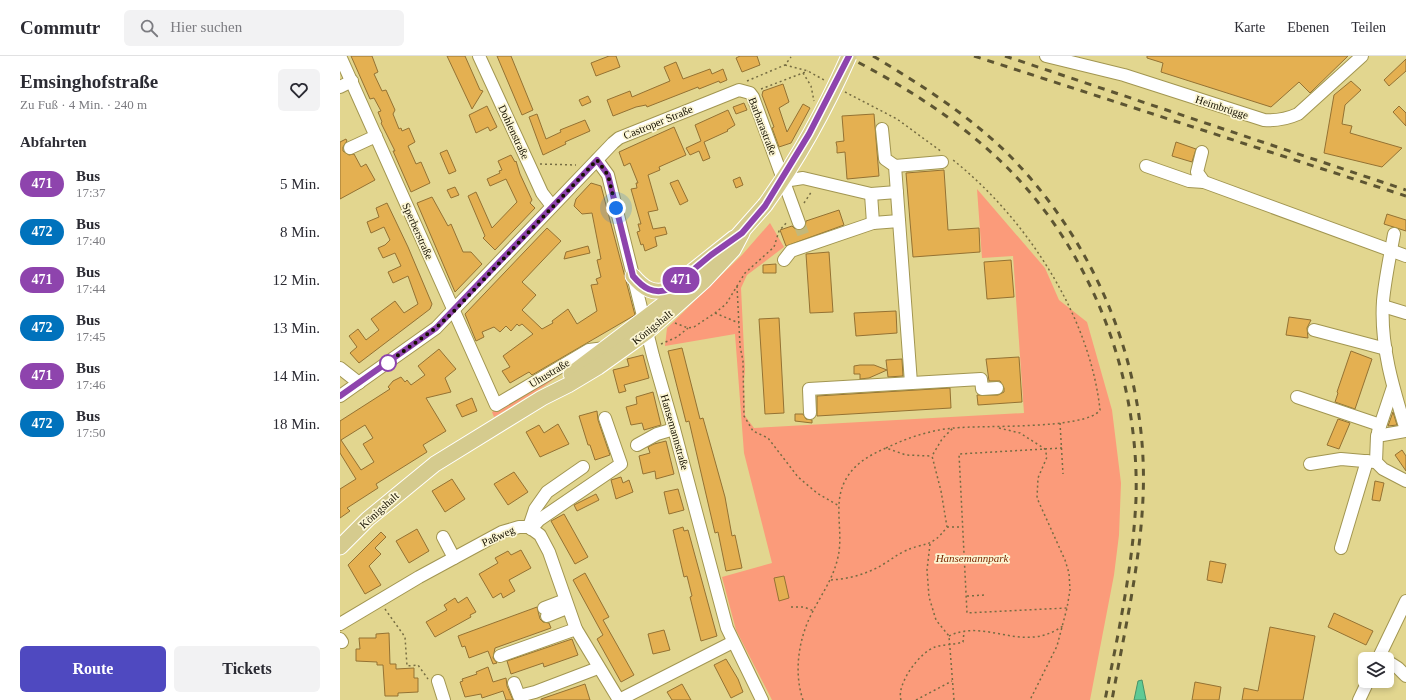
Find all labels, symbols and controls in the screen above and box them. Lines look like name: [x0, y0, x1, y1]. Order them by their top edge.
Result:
search box: [124, 10, 404, 46]
text: Commutr: [20, 17, 100, 38]
icon: search: [138, 17, 160, 39]
text: Hier suchen: [170, 19, 242, 35]
text: Karte: [1234, 20, 1265, 35]
text: Ebenen: [1287, 20, 1329, 35]
text: Teilen: [1351, 20, 1386, 35]
button: heart: [278, 69, 320, 111]
text: Emsinghofstraße: [20, 71, 158, 92]
street label: Heimbrügge: [1194, 93, 1250, 121]
street label: Barbarastraße: [746, 95, 780, 157]
text: Zu Fuß · 4 Min. · 240 m: [20, 97, 147, 112]
street label: Dohlenstraße: [496, 103, 532, 161]
street label: Castroper Straße: [622, 103, 694, 141]
text: Abfahrten: [20, 134, 87, 150]
text: Bus: [76, 168, 100, 184]
text: 471: [32, 176, 53, 191]
text: 5 Min.: [280, 176, 320, 192]
text: 17:37: [76, 185, 106, 200]
your location: [606, 198, 626, 218]
street label: Sperberstraße: [400, 201, 436, 261]
text: Bus: [76, 216, 100, 232]
text: 472: [32, 224, 53, 239]
text: 8 Min.: [280, 224, 320, 240]
text: 17:40: [76, 233, 106, 248]
text: Bus: [76, 264, 100, 280]
line badge: 471: [658, 267, 704, 293]
text: 471: [32, 272, 53, 287]
text: 12 Min.: [272, 272, 320, 288]
text: 471: [671, 272, 692, 287]
text: 17:44: [76, 281, 106, 296]
street label: Königshalt: [629, 307, 675, 347]
text: Bus: [76, 312, 100, 328]
text: 472: [32, 320, 53, 335]
text: 13 Min.: [272, 320, 320, 336]
text: 17:45: [76, 329, 106, 344]
unlabelled marker: [379, 354, 397, 372]
street label: Uhustraße: [527, 356, 572, 390]
text: Bus: [76, 360, 100, 376]
text: 471: [32, 368, 53, 383]
text: 14 Min.: [272, 368, 320, 384]
text: 17:46: [76, 377, 106, 392]
street label: Hansemannstraße: [658, 393, 692, 471]
text: Bus: [76, 408, 100, 424]
text: 472: [32, 416, 53, 431]
text: 18 Min.: [272, 416, 320, 432]
text: 17:50: [76, 425, 106, 440]
street label: Königshalt: [357, 489, 401, 531]
street label: Paßweg: [480, 523, 517, 549]
park label: Hansemannpark: [935, 552, 1009, 564]
button: Route: [20, 646, 166, 692]
button: Tickets: [174, 646, 320, 692]
map controls: [1358, 652, 1394, 688]
button: layers: [1358, 652, 1394, 688]

